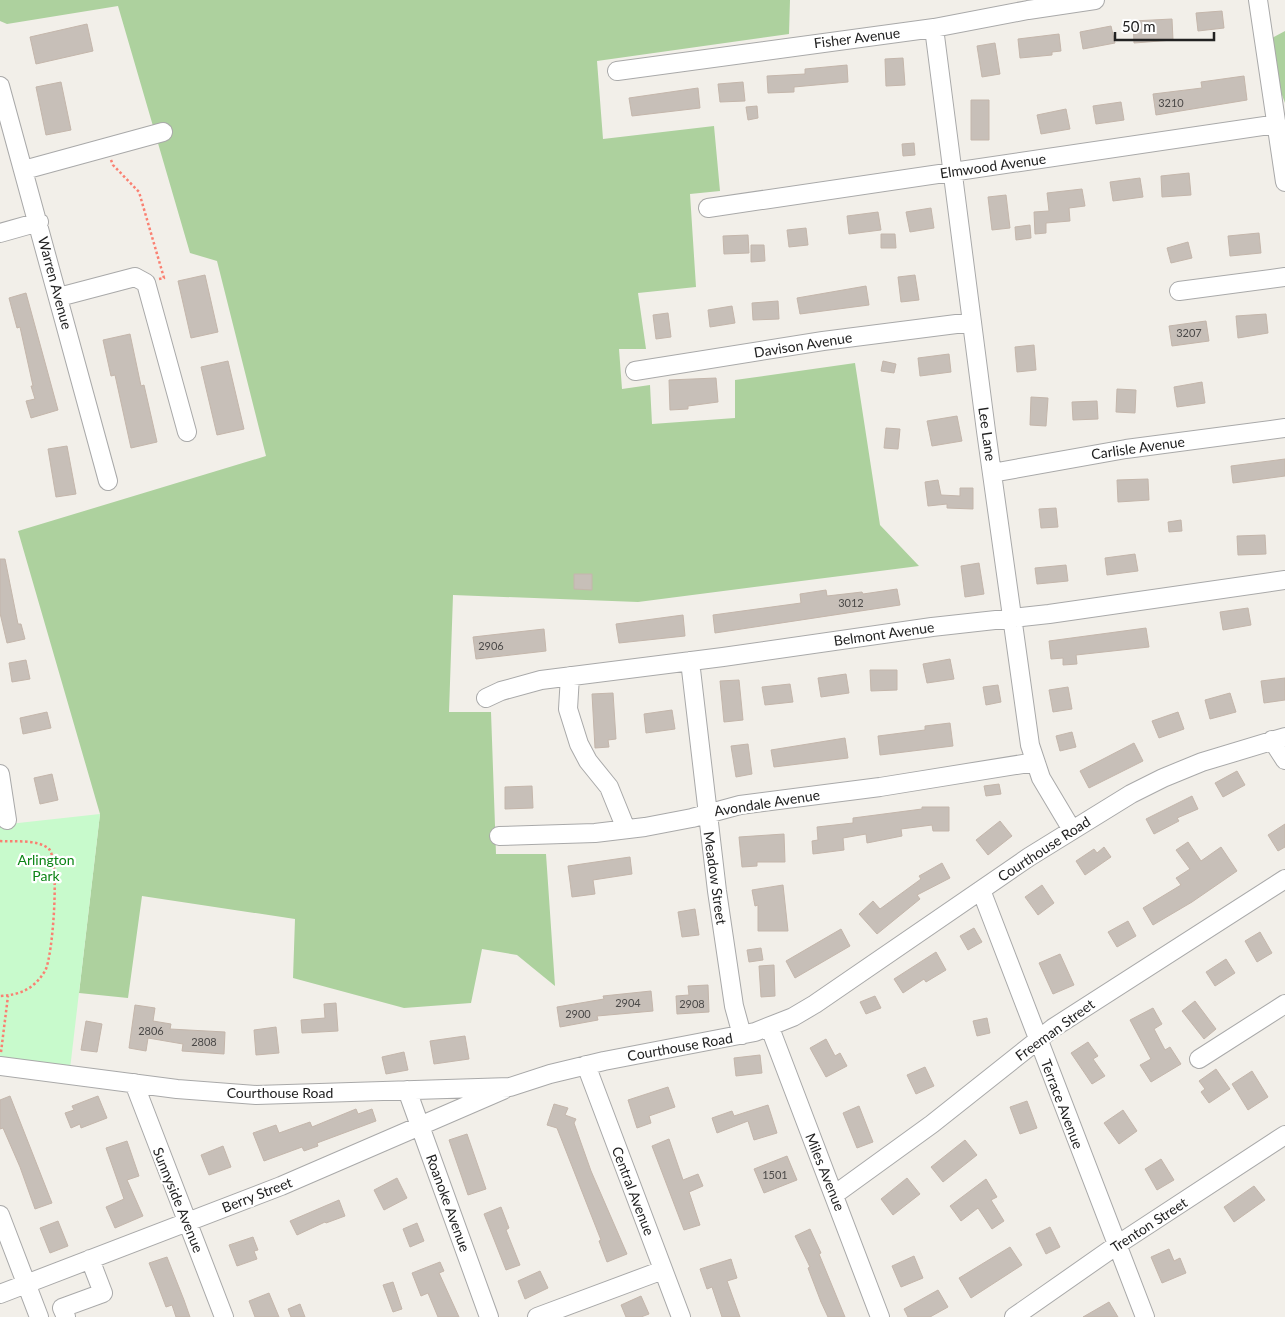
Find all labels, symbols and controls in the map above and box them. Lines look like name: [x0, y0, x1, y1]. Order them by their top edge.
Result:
scale bar: [1115, 10, 1214, 42]
text: 50 m: [1122, 17, 1156, 35]
street label: Fisher Avenue: [813, 24, 901, 51]
house number: 3210: [1158, 96, 1184, 109]
street label: Elmwood Avenue: [939, 150, 1047, 181]
street label: Warren Avenue: [35, 235, 76, 331]
house number: 3207: [1176, 326, 1202, 339]
street label: Davison Avenue: [753, 328, 853, 361]
street label: Lee Lane: [975, 406, 1000, 462]
street label: Carlisle Avenue: [1090, 433, 1186, 462]
house number: 3012: [838, 596, 864, 609]
street label: Belmont Avenue: [833, 618, 935, 649]
house number: 2906: [478, 639, 504, 652]
street label: Avondale Avenue: [713, 786, 821, 819]
street label: Courthouse Road: [994, 812, 1093, 885]
street label: Meadow Street: [701, 830, 730, 926]
park label: Arlington Park: [17, 851, 75, 884]
street label: Freeman Street: [1012, 995, 1098, 1064]
house number: 2904: [615, 996, 641, 1009]
house number: 2908: [679, 997, 705, 1010]
house number: 2900: [565, 1007, 591, 1020]
house number: 2806: [138, 1024, 164, 1037]
street label: Courthouse Road: [626, 1029, 734, 1064]
house number: 2808: [191, 1035, 217, 1048]
street label: Terrace Avenue: [1038, 1057, 1087, 1151]
street label: Courthouse Road: [227, 1084, 333, 1101]
street label: Miles Avenue: [802, 1130, 849, 1213]
street label: Central Avenue: [609, 1144, 658, 1238]
street label: Sunnyside Avenue: [150, 1145, 207, 1255]
street label: Roanoke Avenue: [423, 1152, 474, 1254]
house number: 1501: [762, 1168, 788, 1181]
street label: Berry Street: [219, 1173, 294, 1216]
street label: Trenton Street: [1107, 1194, 1190, 1256]

